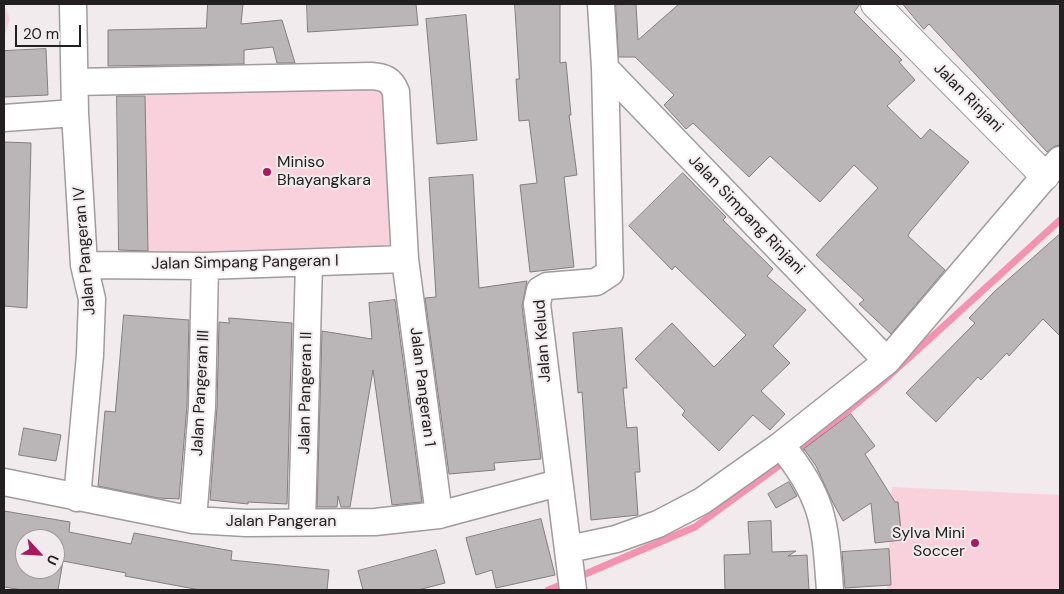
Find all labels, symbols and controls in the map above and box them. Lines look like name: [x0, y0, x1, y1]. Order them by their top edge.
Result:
scale bar: [18, 15, 84, 47]
text: 20 m: [23, 24, 59, 44]
street label: Jalan Rinjani: [929, 59, 1007, 137]
street label: Jalan Simpang Rinjani: [684, 151, 808, 279]
place label: Miniso Bhayangkara: [277, 153, 371, 191]
marker: Miniso Bhayangkara: [261, 166, 273, 178]
street label: Jalan Pangeran IV: [70, 186, 100, 316]
street label: Jalan Simpang Pangeran I: [151, 252, 339, 274]
street label: Jalan Kelud: [531, 299, 555, 383]
street label: Jalan Pangeran 1: [405, 326, 439, 448]
street label: Jalan Pangeran III: [188, 329, 214, 457]
street label: Jalan Pangeran II: [295, 332, 317, 454]
street label: Jalan Pangeran: [226, 512, 336, 532]
place label: Sylva Mini Soccer: [892, 524, 965, 562]
north arrow: [15, 529, 65, 579]
marker: Sylva Mini Soccer: [969, 537, 981, 549]
text: U: [43, 552, 63, 568]

